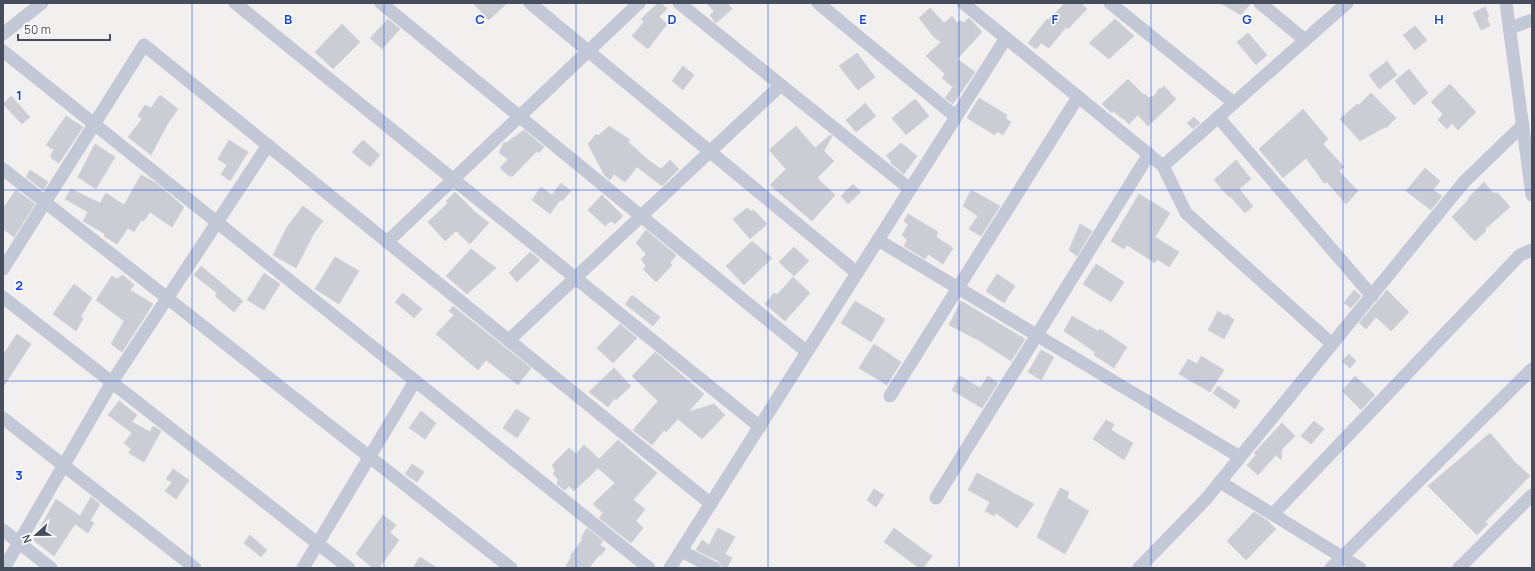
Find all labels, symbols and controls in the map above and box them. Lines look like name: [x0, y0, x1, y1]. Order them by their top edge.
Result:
text: B: [284, 10, 292, 28]
text: C: [475, 10, 485, 28]
text: D: [667, 10, 677, 28]
text: E: [859, 10, 867, 28]
text: F: [1052, 10, 1059, 28]
text: G: [1242, 10, 1252, 28]
text: H: [1434, 10, 1444, 28]
scale bar: [18, 16, 110, 42]
text: 50 m: [24, 21, 51, 38]
text: 1: [16, 86, 22, 104]
text: 2: [15, 276, 23, 294]
text: 3: [15, 466, 23, 484]
north arrow: [16, 515, 56, 555]
text: N: [18, 532, 35, 545]

